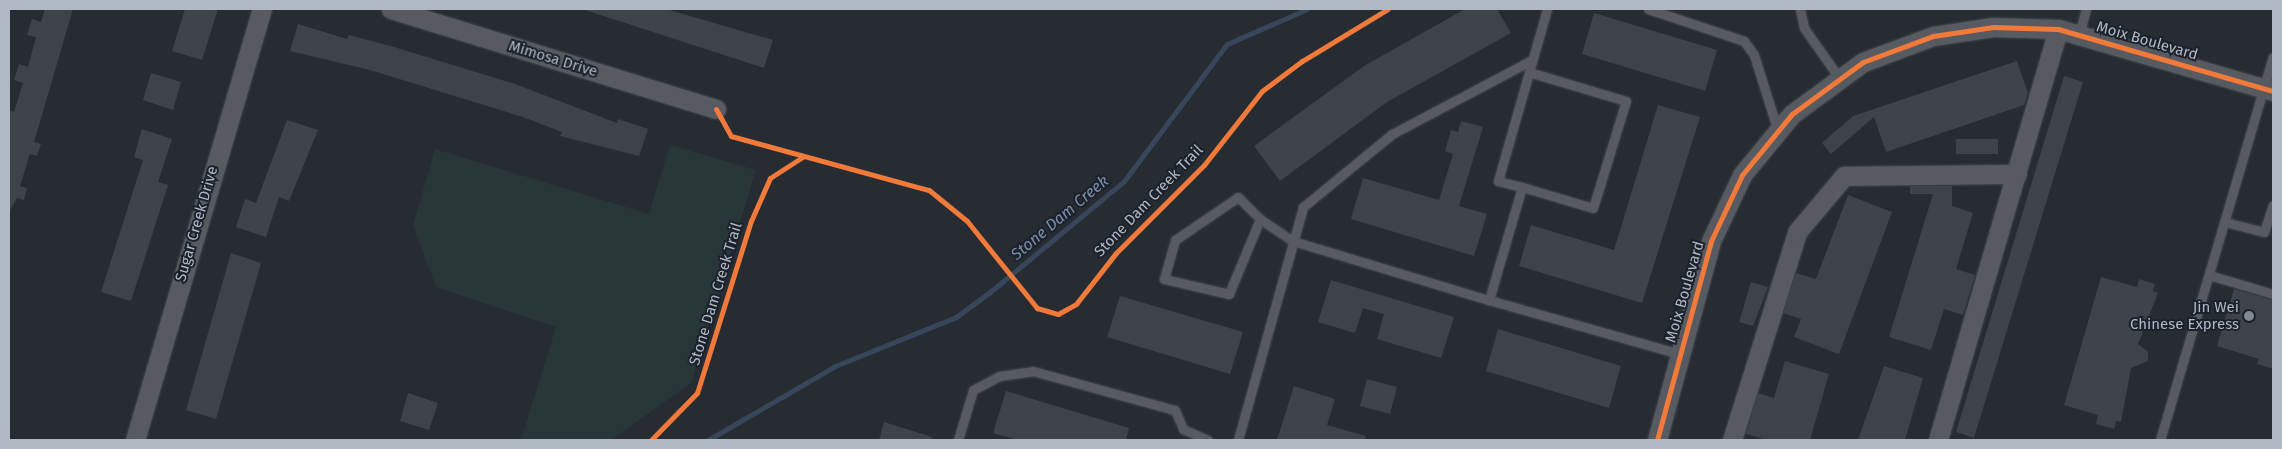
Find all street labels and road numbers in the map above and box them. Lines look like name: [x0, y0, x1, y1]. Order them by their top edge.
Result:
street label: Moix Boulevard: [2094, 18, 2200, 64]
street label: Mimosa Drive: [507, 37, 599, 81]
street label: Stone Dam Creek Trail: [1091, 141, 1207, 261]
street label: Sugar Creek Drive: [172, 164, 222, 284]
street label: Stone Dam Creek Trail: [686, 220, 746, 368]
street label: Moix Boulevard: [1662, 239, 1708, 345]

